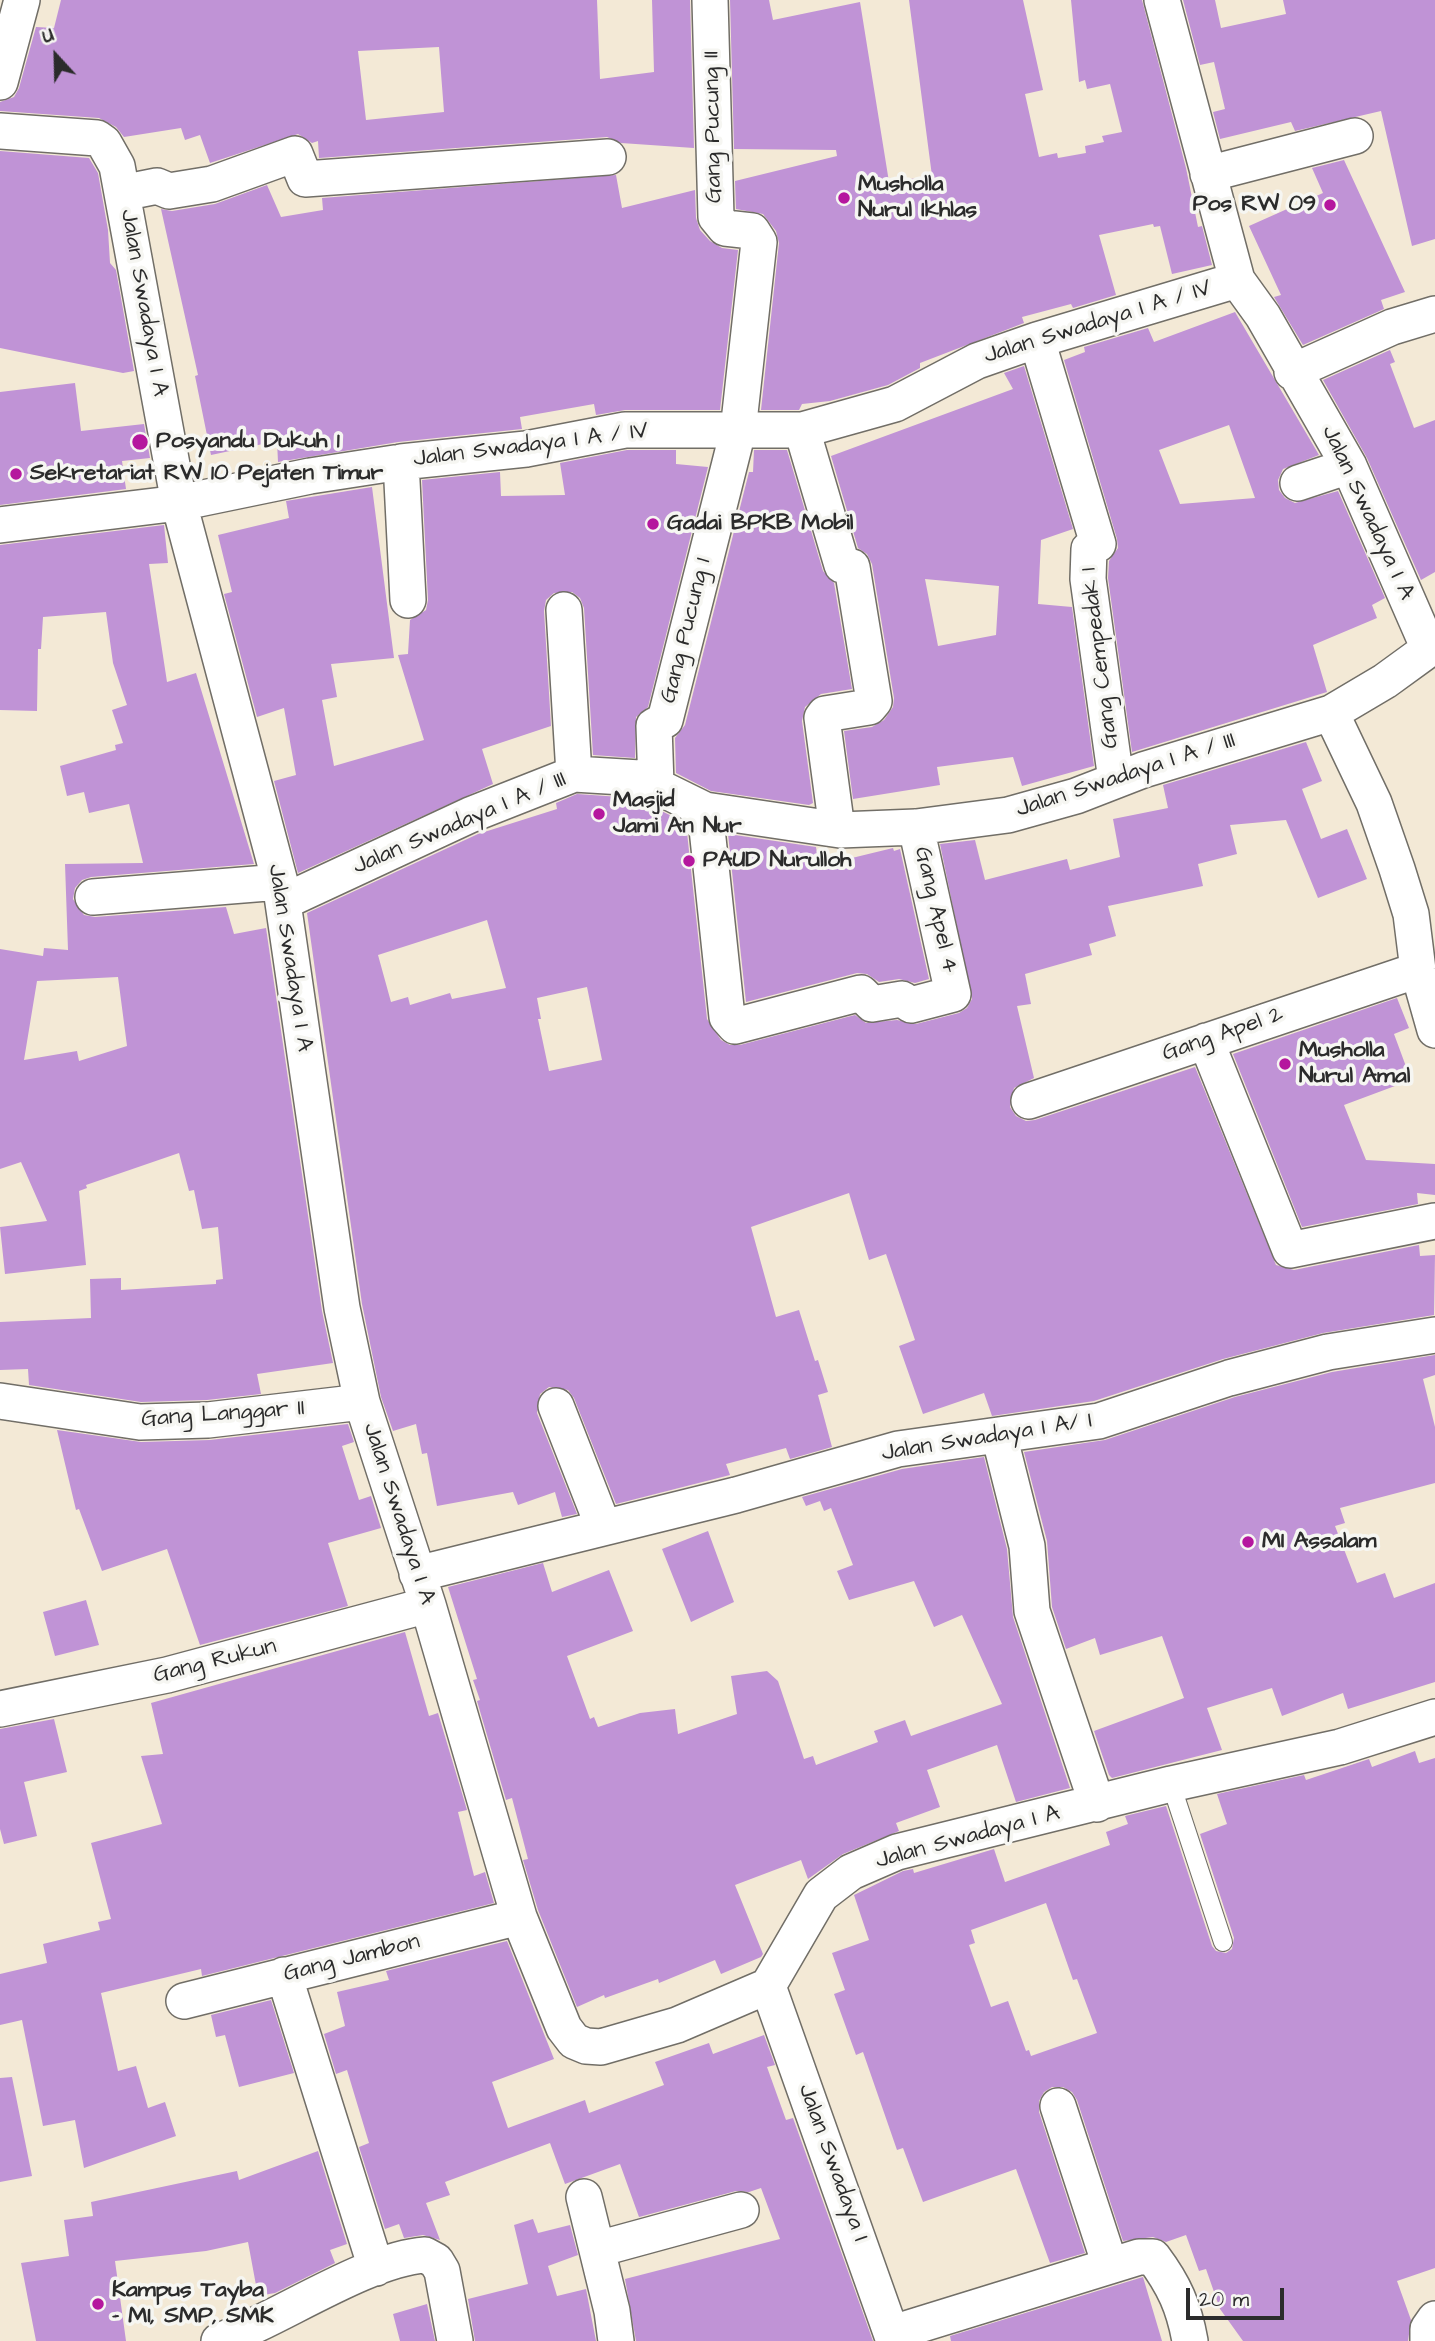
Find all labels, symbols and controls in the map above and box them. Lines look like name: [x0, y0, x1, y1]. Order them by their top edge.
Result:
north arrow: [21, 21, 91, 91]
text: U: [38, 22, 58, 51]
street label: Gang Pucung II: [699, 51, 729, 203]
place label: Musholla Nurul Ikhlas: [858, 171, 977, 225]
marker: Musholla Nurul Ikhlas: [836, 190, 852, 206]
place label: Pos RW 09: [1193, 191, 1316, 219]
marker: Pos RW 09: [1322, 197, 1338, 213]
street label: Jalan Swadaya I A: [113, 207, 173, 399]
street label: Jalan Swadaya I A / IV: [981, 275, 1215, 371]
street label: Jalan Swadaya I A / IV: [412, 418, 650, 474]
street label: Jalan Swadaya I A: [1314, 421, 1420, 605]
place label: Posyandu Dukuh 1: [156, 428, 340, 456]
marker: Posyandu Dukuh 1: [130, 432, 150, 452]
place label: Sekretariat RW 10 Pejaten Timur: [30, 460, 383, 488]
marker: Sekretariat RW 10 Pejaten Timur: [8, 466, 24, 482]
place label: Gadai BPKB Mobil: [667, 510, 853, 538]
marker: Gadai BPKB Mobil: [645, 516, 661, 532]
street label: Gang Pucung 1: [656, 556, 718, 706]
street label: Gang Cempedak 1: [1076, 566, 1126, 750]
street label: Jalan Swadaya I A / III: [1013, 728, 1239, 824]
street label: Jalan Swadaya I A / III: [349, 767, 571, 881]
place label: Masjid Jami An Nur: [613, 787, 742, 841]
marker: Masjid Jami An Nur: [591, 806, 607, 822]
street label: Gang Apel 4: [907, 844, 963, 976]
place label: PAUD Nurulloh: [703, 847, 851, 875]
marker: PAUD Nurulloh: [681, 853, 697, 869]
street label: Jalan Swadaya I A: [261, 862, 317, 1054]
street label: Gang Apel 2: [1159, 1001, 1287, 1069]
place label: Musholla Nurul Amal: [1299, 1037, 1410, 1091]
marker: Musholla Nurul Amal: [1277, 1056, 1293, 1072]
street label: Gang Langgar II: [140, 1396, 306, 1434]
street label: Jalan Swadaya I A/ I: [880, 1408, 1094, 1468]
street label: Jalan Swadaya I A: [356, 1420, 440, 1608]
place label: MI Assalam: [1262, 1528, 1376, 1556]
marker: MI Assalam: [1240, 1534, 1256, 1550]
street label: Gang Rukun: [151, 1633, 279, 1691]
street label: Jalan Swadaya I A: [873, 1800, 1063, 1876]
street label: Gang Jambon: [281, 1929, 423, 1989]
street label: Jalan Swadaya I: [791, 2081, 873, 2245]
scale bar: [1190, 2274, 1288, 2318]
place label: Kampus Tayba - MI, SMP, SMK: [112, 2277, 274, 2331]
text: 20 m: [1199, 2285, 1249, 2314]
marker: Kampus Tayba - MI, SMP, SMK: [90, 2296, 106, 2312]

